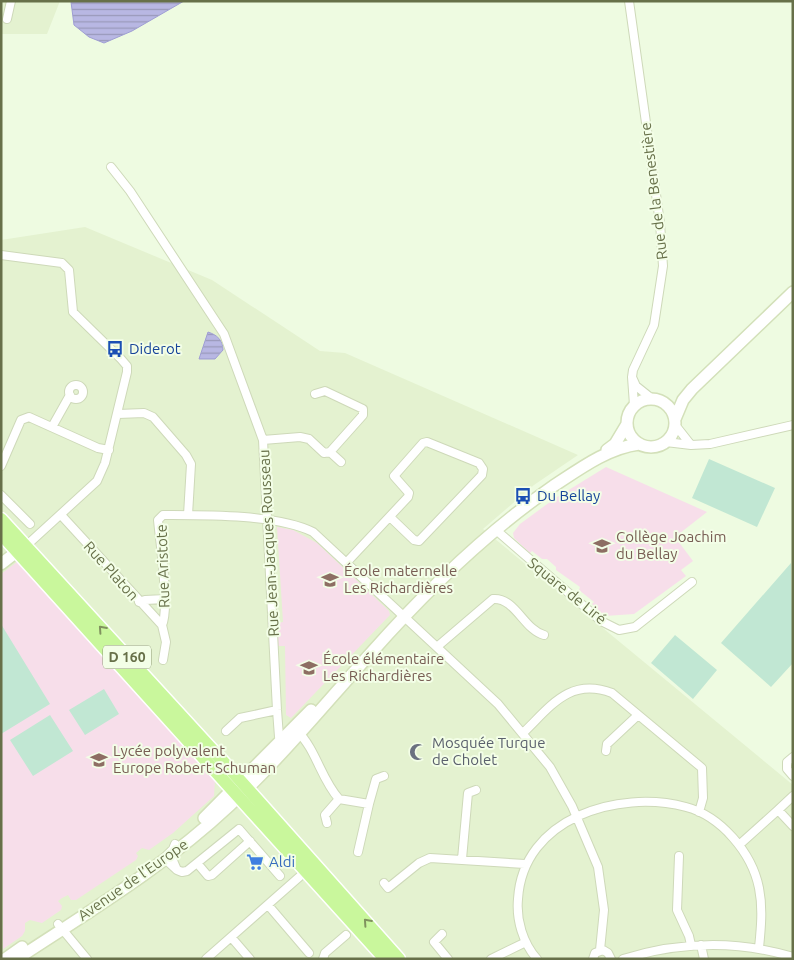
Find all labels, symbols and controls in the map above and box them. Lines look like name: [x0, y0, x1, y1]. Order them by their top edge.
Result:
street label: Rue de la Benestière: [637, 121, 670, 261]
bus stop icon: Diderot: [105, 339, 125, 359]
place label: Diderot: [129, 340, 181, 357]
street label: Rue Jean-Jacques Rousseau: [255, 449, 282, 637]
bus stop icon: Du Bellay: [513, 486, 533, 506]
place label: Du Bellay: [537, 487, 600, 504]
street label: Rue Aristote: [153, 524, 172, 608]
place label: Collège Joachim du Bellay: [616, 528, 726, 562]
school or university icon: Collège Joachim du Bellay: [592, 536, 612, 556]
street label: Rue Platon: [80, 538, 142, 604]
street label: Square de Liré: [525, 554, 610, 627]
place label: École maternelle Les Richardières: [344, 562, 457, 596]
school or university icon: École maternelle Les Richardières: [320, 570, 340, 590]
one-way arrow: [98, 625, 107, 634]
road number: D 160: [103, 646, 151, 669]
place label: École élémentaire Les Richardières: [323, 650, 444, 684]
school or university icon: École élémentaire Les Richardières: [299, 658, 319, 678]
place label: Mosquée Turque de Cholet: [432, 734, 545, 768]
place label: Lycée polyvalent Europe Robert Schuman: [113, 742, 276, 776]
mosque icon: Mosquée Turque de Cholet: [408, 742, 428, 762]
school or university icon: Lycée polyvalent Europe Robert Schuman: [89, 750, 109, 770]
street label: Avenue de l’Europe: [75, 835, 191, 924]
supermarket icon: Aldi: [245, 852, 265, 872]
place label: Aldi: [269, 853, 295, 870]
one-way arrow: [364, 919, 373, 928]

